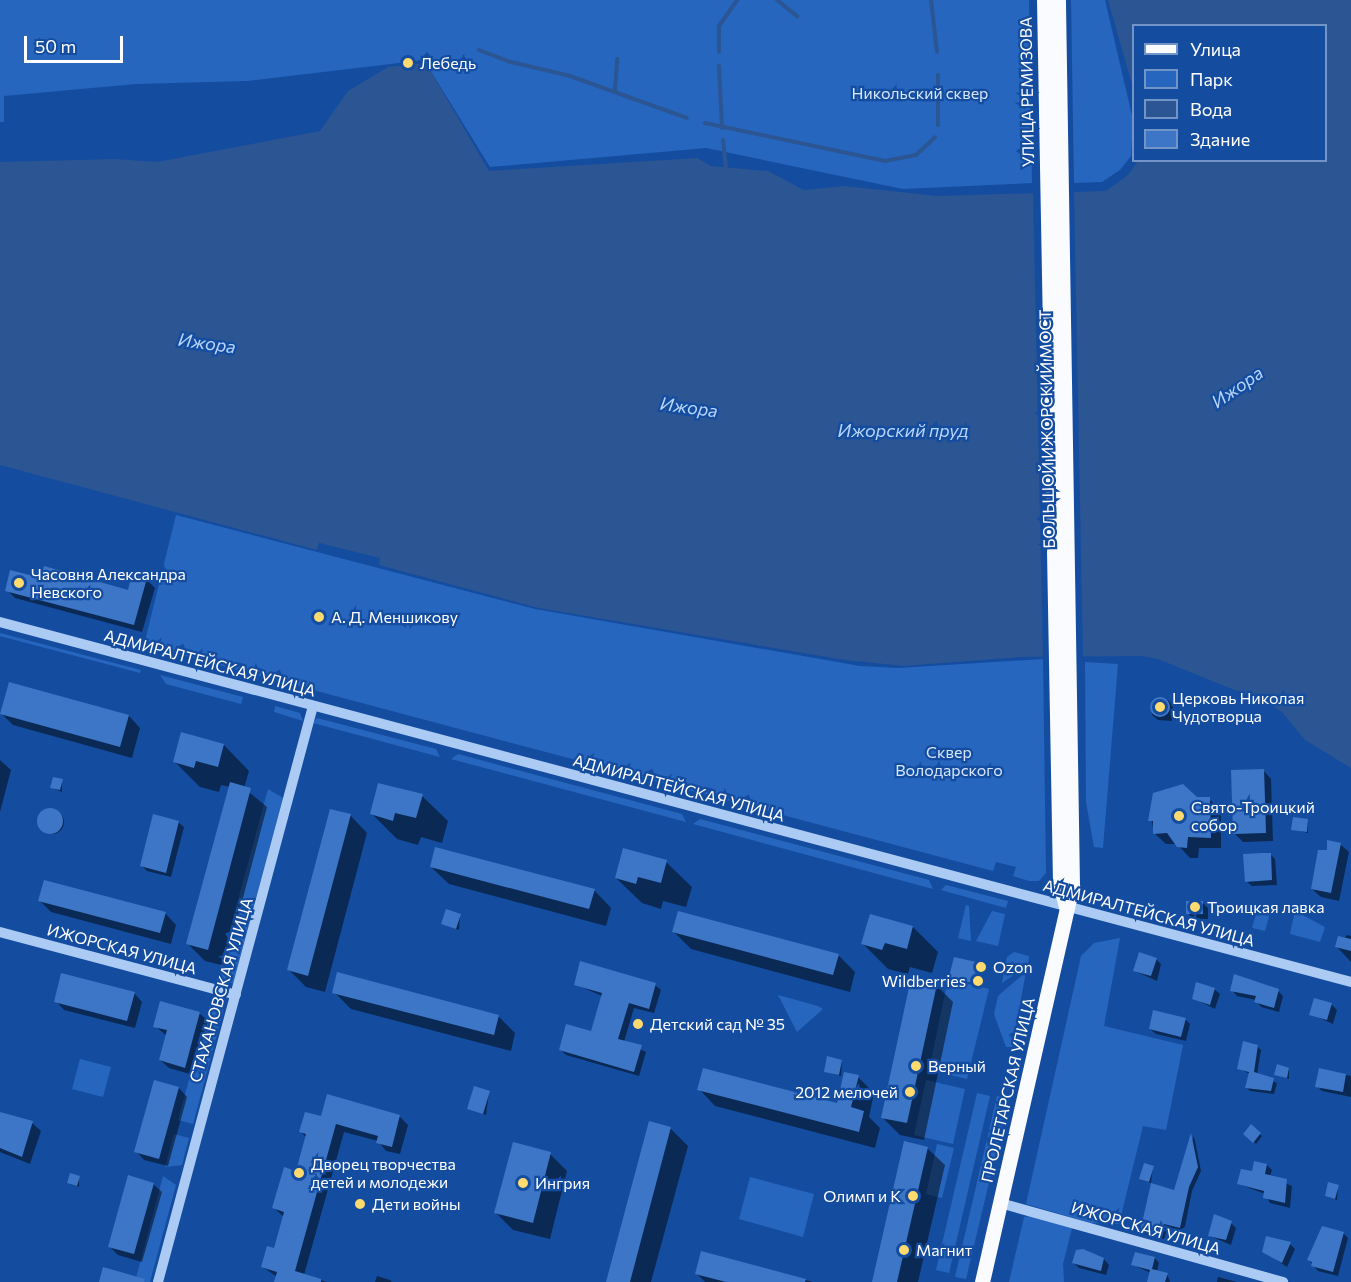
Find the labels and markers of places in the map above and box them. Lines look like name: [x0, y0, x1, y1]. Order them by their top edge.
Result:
place label: Лебедь: [420, 53, 476, 73]
marker: Лебедь: [401, 56, 415, 70]
place label: Часовня Александра Невского: [31, 564, 186, 602]
marker: Часовня Александра Невского: [12, 576, 26, 590]
place label: А. Д. Меншикову: [331, 607, 458, 627]
marker: А. Д. Меншикову: [312, 610, 326, 624]
place label: Церковь Николая Чудотворца: [1172, 688, 1304, 726]
marker: Церковь Николая Чудотворца: [1153, 700, 1167, 714]
place label: Свято-Троицкий собор: [1191, 797, 1315, 835]
marker: Свято-Троицкий собор: [1172, 809, 1186, 823]
place label: Троицкая лавка: [1207, 897, 1325, 917]
marker: Троицкая лавка: [1188, 900, 1202, 914]
place label: Ozon: [993, 957, 1033, 977]
marker: Ozon: [974, 960, 988, 974]
place label: Wildberries: [882, 971, 966, 991]
marker: Wildberries: [971, 974, 985, 988]
place label: Детский сад № 35: [650, 1014, 785, 1034]
marker: Детский сад № 35: [631, 1017, 645, 1031]
place label: Верный: [928, 1056, 986, 1076]
marker: Верный: [909, 1059, 923, 1073]
place label: 2012 мелочей: [795, 1082, 898, 1102]
marker: 2012 мелочей: [903, 1085, 917, 1099]
place label: Дворец творчества детей и молодежи: [311, 1154, 456, 1192]
marker: Дворец творчества детей и молодежи: [292, 1166, 306, 1180]
place label: Ингрия: [535, 1173, 590, 1193]
marker: Ингрия: [516, 1176, 530, 1190]
place label: Олимп и К: [823, 1186, 901, 1206]
marker: Олимп и К: [906, 1189, 920, 1203]
place label: Дети войны: [372, 1194, 461, 1214]
marker: Дети войны: [353, 1197, 367, 1211]
place label: Магнит: [916, 1240, 972, 1260]
marker: Магнит: [897, 1243, 911, 1257]

